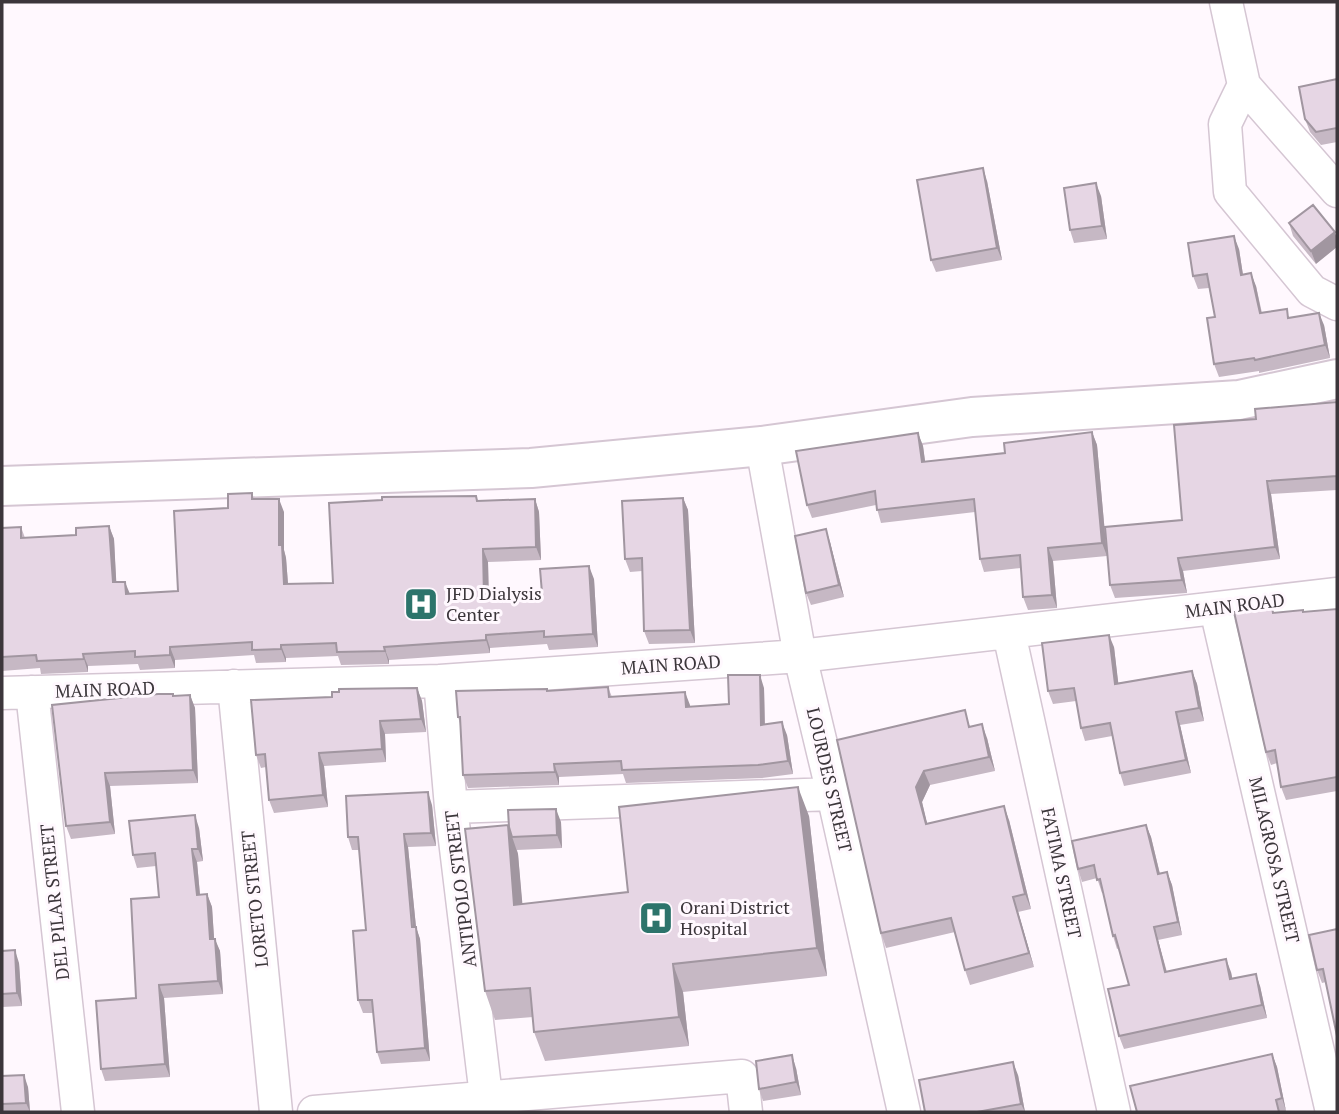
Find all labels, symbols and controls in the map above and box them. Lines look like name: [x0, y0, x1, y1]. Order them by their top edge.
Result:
place label: JFD Dialysis Center: [446, 581, 542, 626]
hospital icon: JFD Dialysis Center: [402, 585, 440, 623]
street label: MAIN ROAD: [1184, 587, 1286, 623]
street label: MAIN ROAD: [620, 649, 722, 679]
street label: MAIN ROAD: [55, 675, 155, 703]
street label: LOURDES STREET: [802, 705, 858, 855]
street label: MILAGROSA STREET: [1244, 774, 1306, 945]
street label: FATIMA STREET: [1036, 805, 1088, 940]
street label: ANTIPOLO STREET: [438, 809, 482, 969]
street label: DEL PILAR STREET: [34, 823, 74, 981]
street label: LORETO STREET: [235, 829, 273, 969]
place label: Orani District Hospital: [680, 895, 790, 940]
hospital icon: Orani District Hospital: [637, 899, 675, 937]

